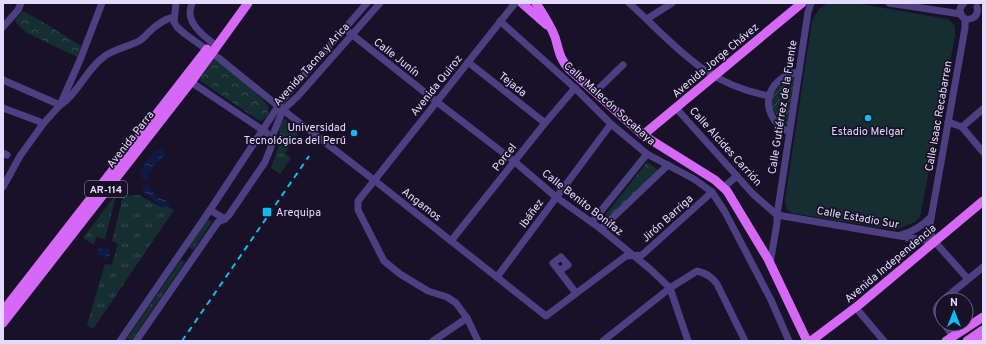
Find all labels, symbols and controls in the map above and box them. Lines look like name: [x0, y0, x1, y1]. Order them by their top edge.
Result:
street label: Avenida Tacna y Arica: [271, 20, 353, 109]
street label: Avenida Jorge Chávez: [670, 20, 762, 101]
street label: Calle Junín: [371, 35, 422, 80]
street label: Calle Gutiérrez de la Fuente: [765, 39, 801, 175]
street label: Avenida Quiroz: [408, 52, 466, 119]
street label: Calle Malecón Socabaya: [561, 59, 658, 149]
street label: Calle Isaac Recabarren: [922, 60, 956, 173]
street label: Tejada: [495, 69, 529, 100]
street label: Calle Alcides Carrión: [686, 104, 764, 189]
street label: Avenida Parra: [104, 108, 158, 171]
marker: Estadio Melgar: [863, 113, 873, 123]
place label: Universidad Tecnológica del Perú: [244, 121, 346, 148]
place label: Estadio Melgar: [831, 125, 905, 139]
marker: Universidad Tecnológica del Perú: [349, 128, 359, 138]
street label: Porcel: [490, 141, 520, 174]
street label: Calle Benito Bonifaz: [539, 167, 626, 239]
road number: AR-114: [85, 181, 127, 197]
street label: Angamos: [399, 185, 444, 225]
street label: Jirón Barriga: [639, 192, 696, 245]
street label: Ibáñez: [517, 196, 547, 231]
street label: Calle Estadio Sur: [816, 204, 901, 232]
marker: Arequipa: [261, 206, 273, 218]
place label: Arequipa: [276, 206, 321, 220]
street label: Avenida Independencia: [842, 221, 939, 306]
north arrow: [934, 292, 974, 332]
text: N: [950, 296, 958, 310]

